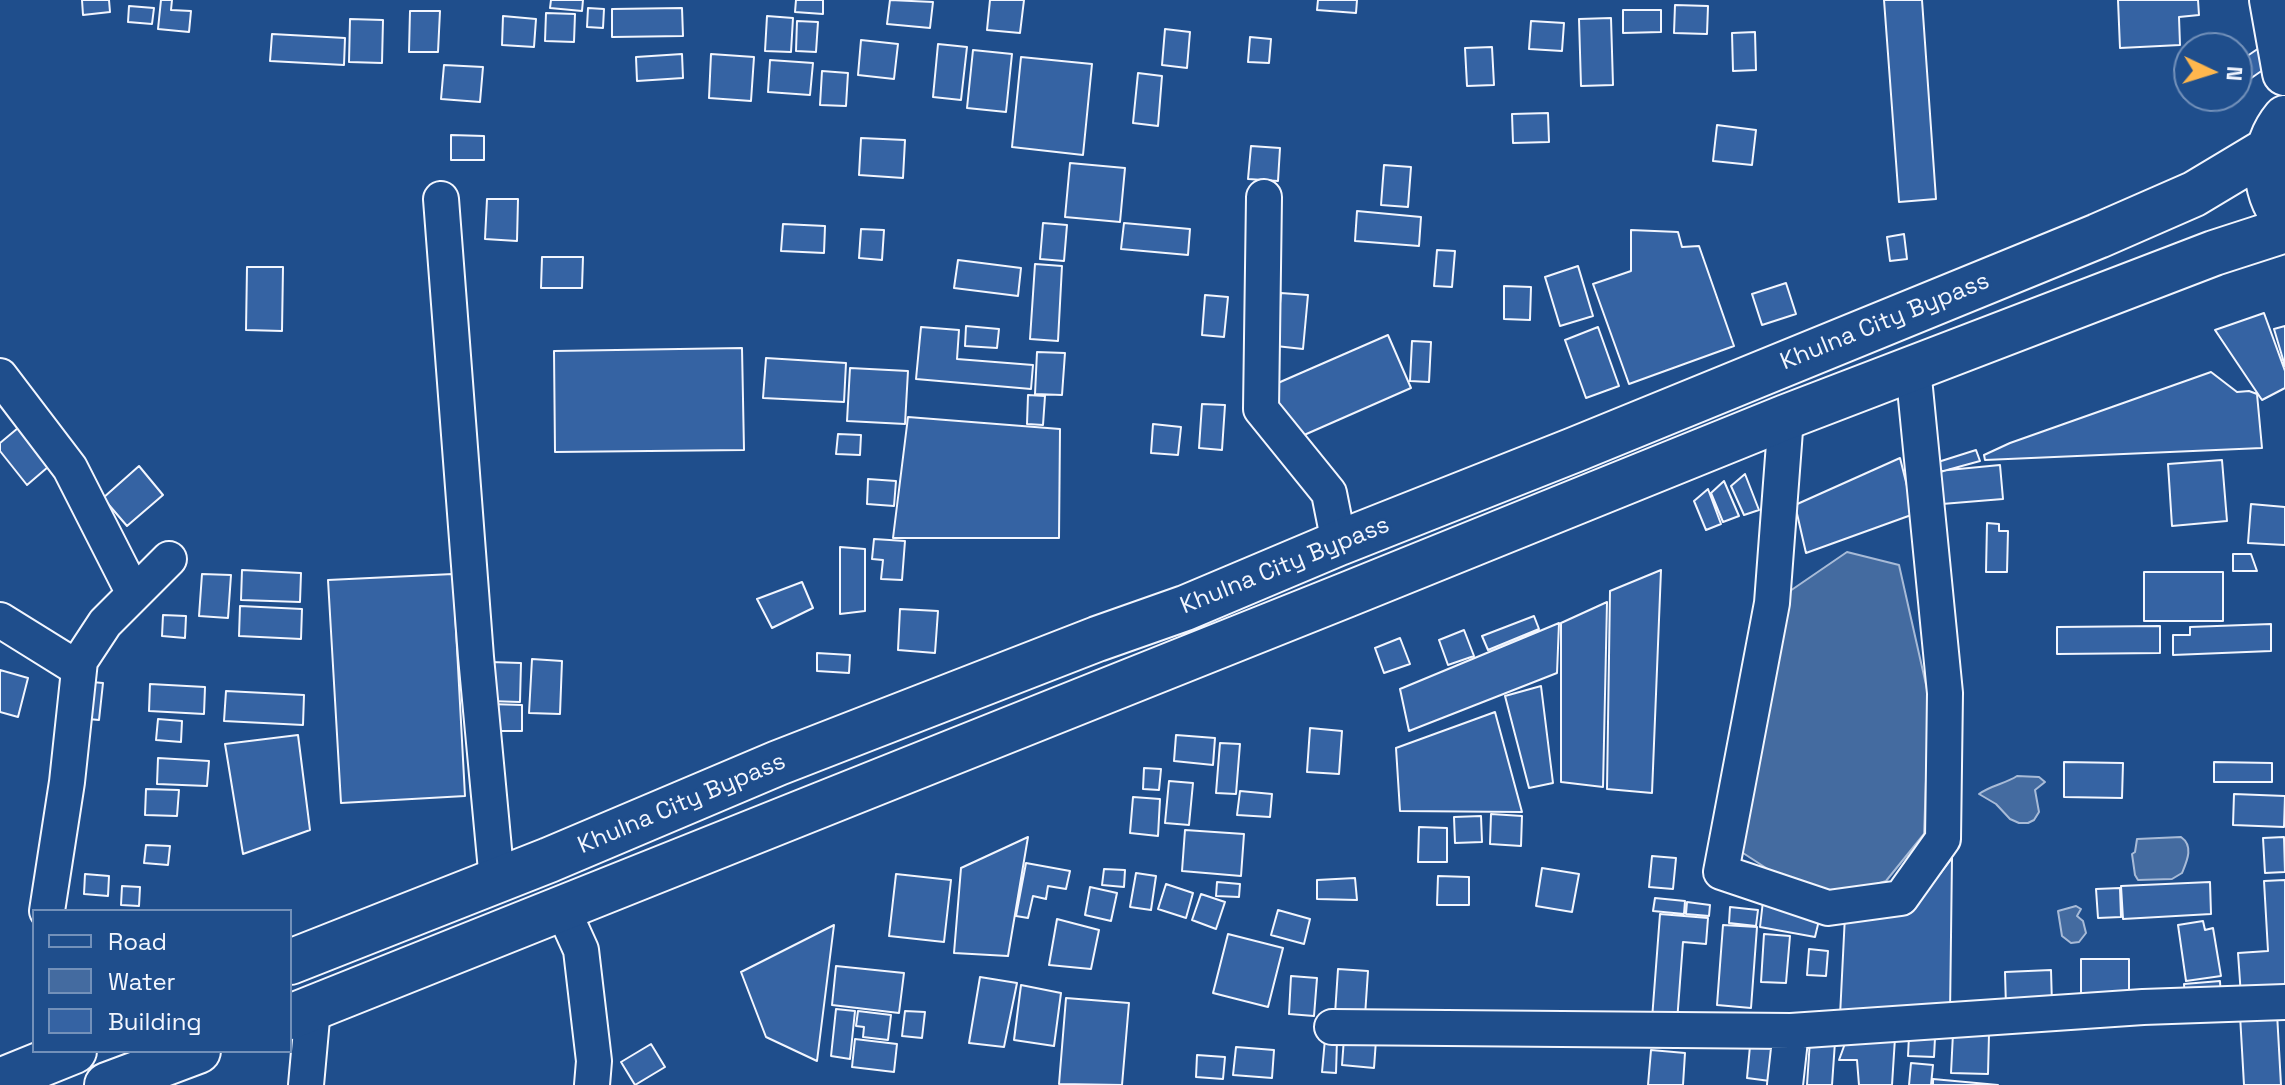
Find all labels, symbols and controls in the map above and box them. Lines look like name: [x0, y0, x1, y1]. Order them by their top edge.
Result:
north arrow: [2173, 32, 2253, 112]
text: N: [2220, 65, 2249, 82]
street label: Khulna City Bypass: [1776, 267, 1994, 377]
street label: Khulna City Bypass: [1176, 511, 1394, 621]
street label: Khulna City Bypass: [574, 747, 790, 861]
legend: [32, 909, 292, 1053]
text: Road: [108, 926, 167, 957]
text: Water: [108, 966, 176, 997]
text: Building: [108, 1006, 202, 1037]

